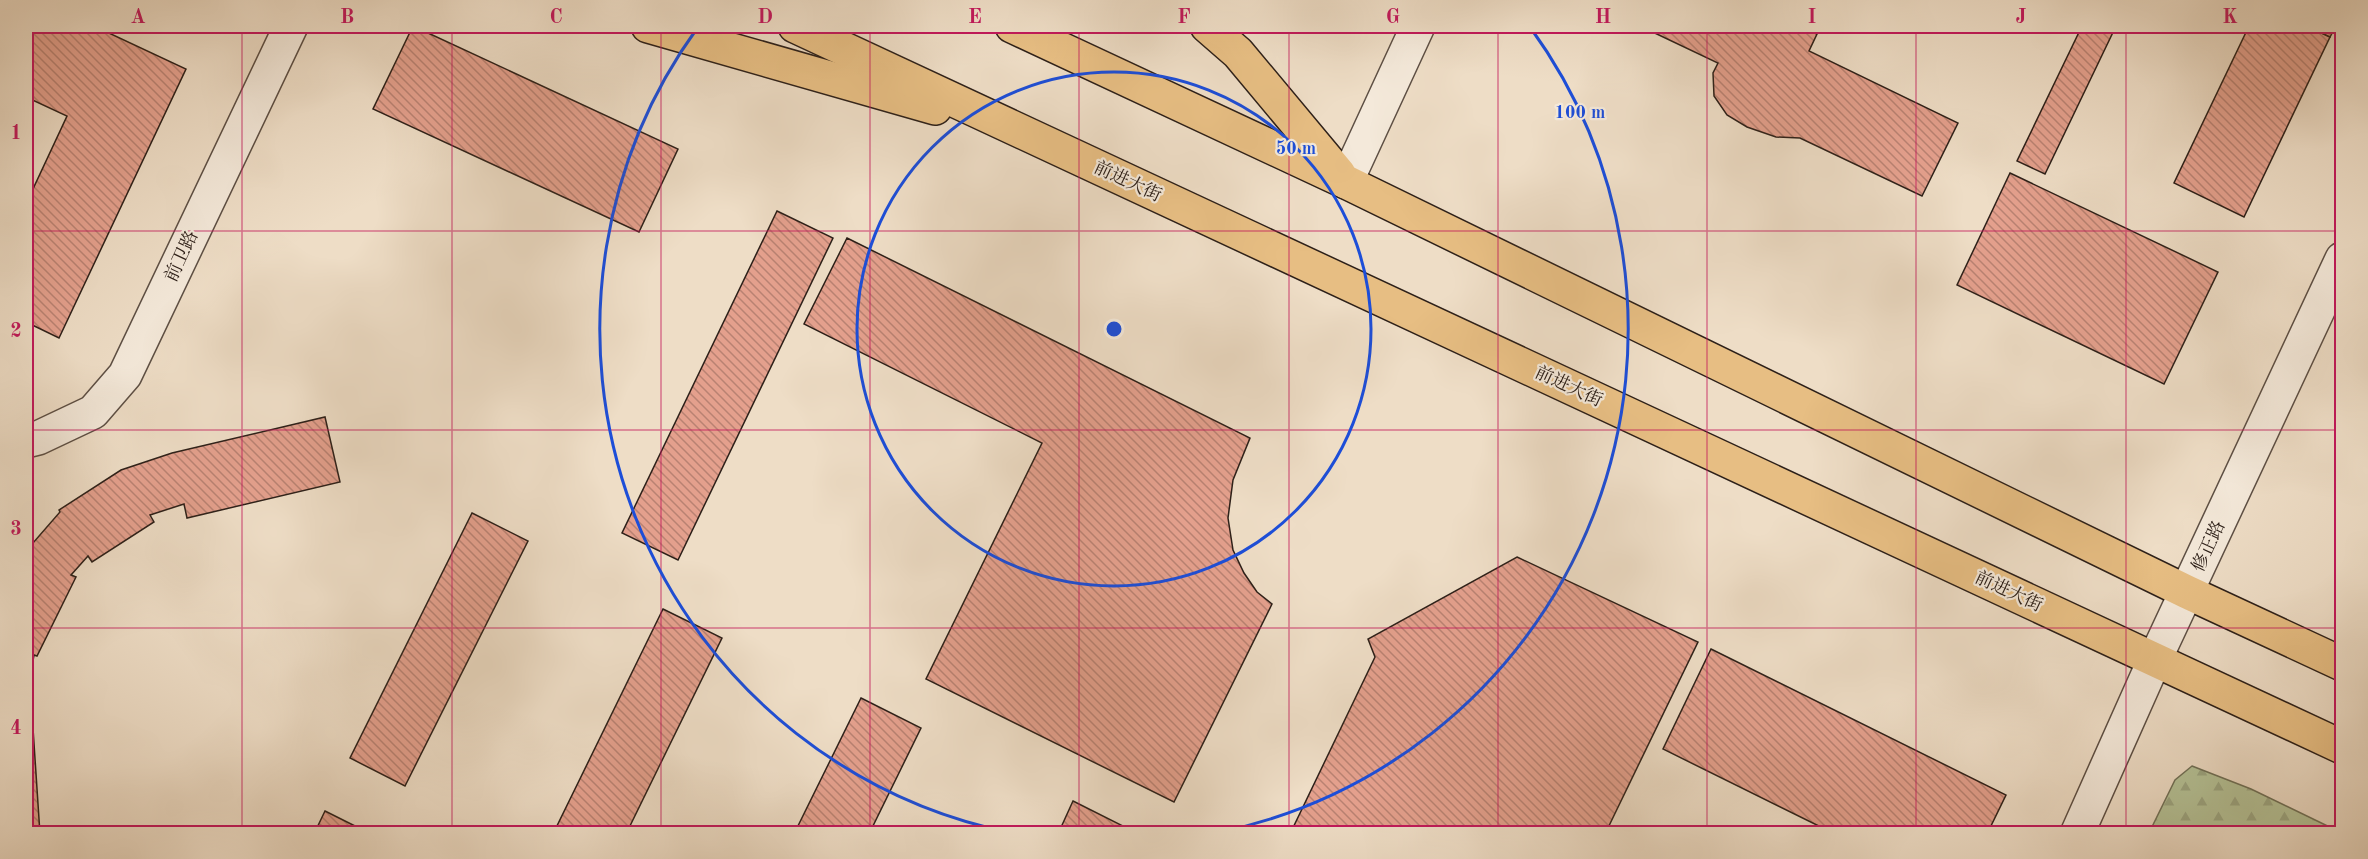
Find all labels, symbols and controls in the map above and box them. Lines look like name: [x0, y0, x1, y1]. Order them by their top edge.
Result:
text: A: [130, 8, 146, 28]
text: B: [340, 8, 354, 28]
text: C: [549, 8, 563, 28]
text: D: [757, 8, 773, 28]
text: E: [968, 8, 982, 28]
text: F: [1177, 8, 1191, 28]
text: G: [1386, 8, 1400, 28]
text: H: [1595, 8, 1611, 28]
text: I: [1808, 8, 1816, 28]
text: J: [2016, 8, 2027, 28]
text: K: [2222, 8, 2238, 28]
text: 100 m: [1555, 104, 1605, 122]
text: 1: [10, 124, 22, 144]
text: 50 m: [1276, 140, 1316, 158]
street label: 前进大街: [1091, 157, 1165, 205]
street label: 前卫路: [161, 227, 201, 285]
centre of rings: [1104, 319, 1124, 339]
text: 2: [10, 322, 22, 342]
street label: 前进大街: [1532, 362, 1606, 410]
street label: 修正路: [2188, 517, 2228, 575]
text: 3: [10, 520, 22, 540]
street label: 前进大街: [1972, 567, 2046, 615]
text: 4: [10, 719, 22, 739]

